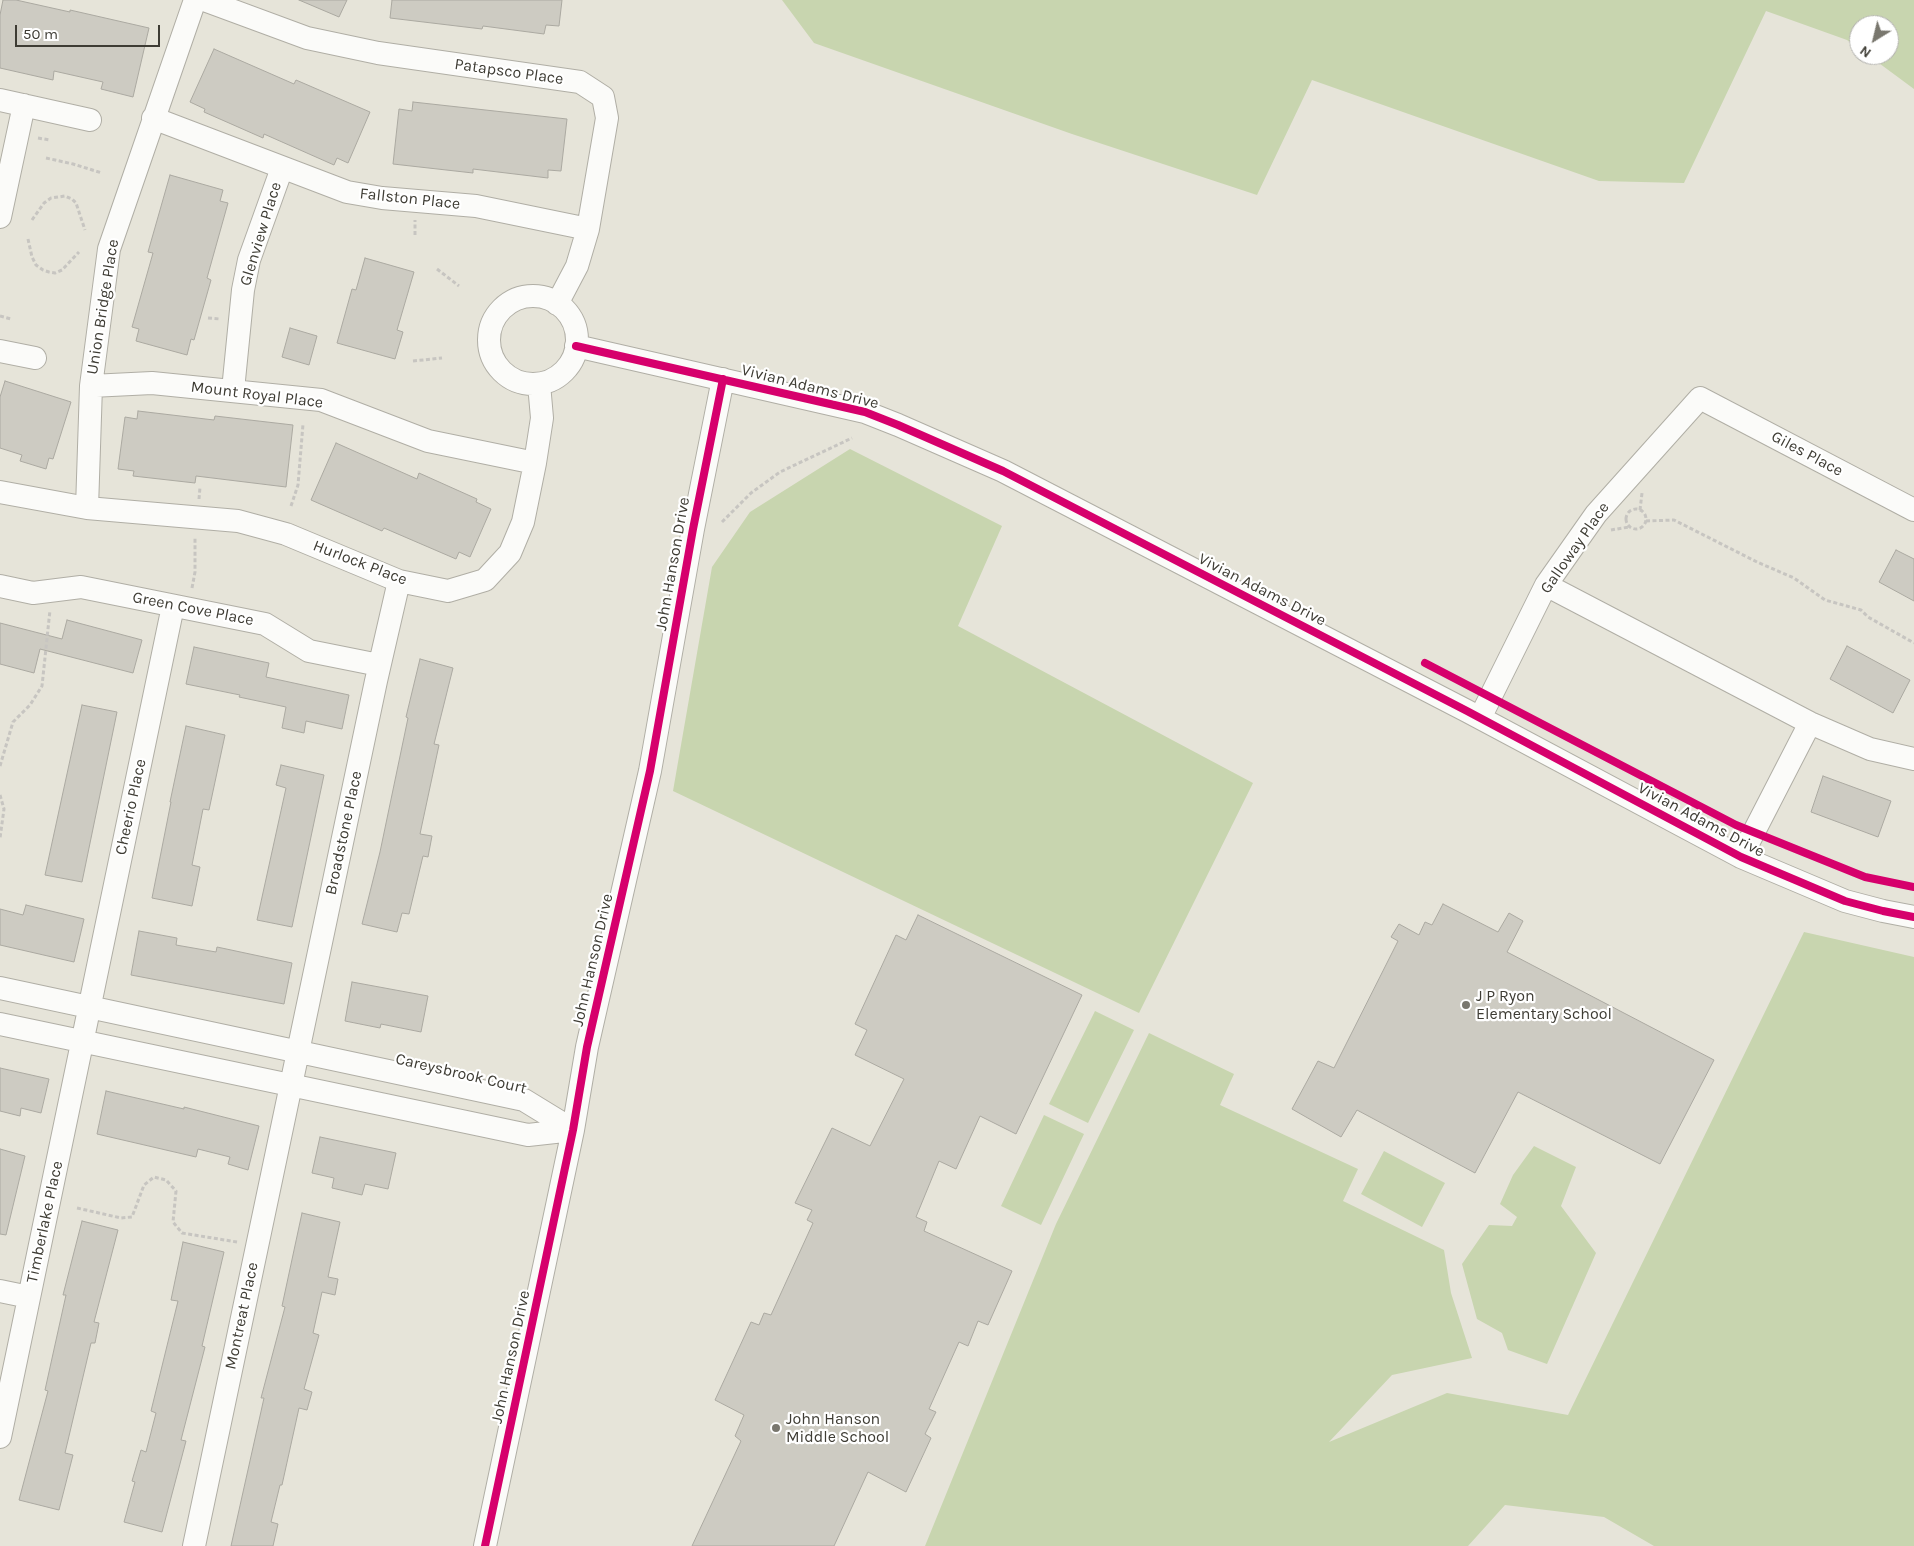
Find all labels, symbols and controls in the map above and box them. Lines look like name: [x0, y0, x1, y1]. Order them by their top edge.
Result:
scale bar: [18, 15, 162, 47]
north arrow: [1849, 15, 1899, 65]
text: 50 m: [23, 25, 58, 43]
text: N: [1856, 42, 1875, 62]
street label: Patapsco Place: [453, 55, 565, 89]
street label: Glenview Place: [236, 180, 286, 288]
street label: Fallston Place: [359, 184, 461, 214]
street label: Union Bridge Place: [83, 238, 123, 376]
street label: Vivian Adams Drive: [739, 361, 881, 413]
street label: Mount Royal Place: [190, 377, 324, 413]
street label: Giles Place: [1768, 427, 1846, 481]
street label: John Hanson Drive: [652, 496, 694, 632]
street label: Galloway Place: [1536, 499, 1614, 597]
street label: Hurlock Place: [310, 536, 410, 590]
street label: Vivian Adams Drive: [1195, 549, 1329, 631]
street label: Green Cove Place: [131, 588, 255, 630]
street label: Cheerio Place: [111, 757, 151, 857]
street label: Broadstone Place: [321, 769, 367, 897]
street label: Vivian Adams Drive: [1634, 778, 1768, 862]
street label: John Hanson Drive: [568, 892, 618, 1028]
place label: J P Ryon Elementary School: [1476, 986, 1612, 1024]
marker: J P Ryon Elementary School: [1460, 999, 1472, 1011]
street label: Careysbrook Court: [394, 1050, 528, 1098]
street label: Timberlake Place: [23, 1159, 67, 1285]
street label: Montreat Place: [221, 1261, 263, 1371]
street label: John Hanson Drive: [488, 1289, 534, 1425]
place label: John Hanson Middle School: [786, 1409, 889, 1447]
marker: John Hanson Middle School: [770, 1422, 782, 1434]

